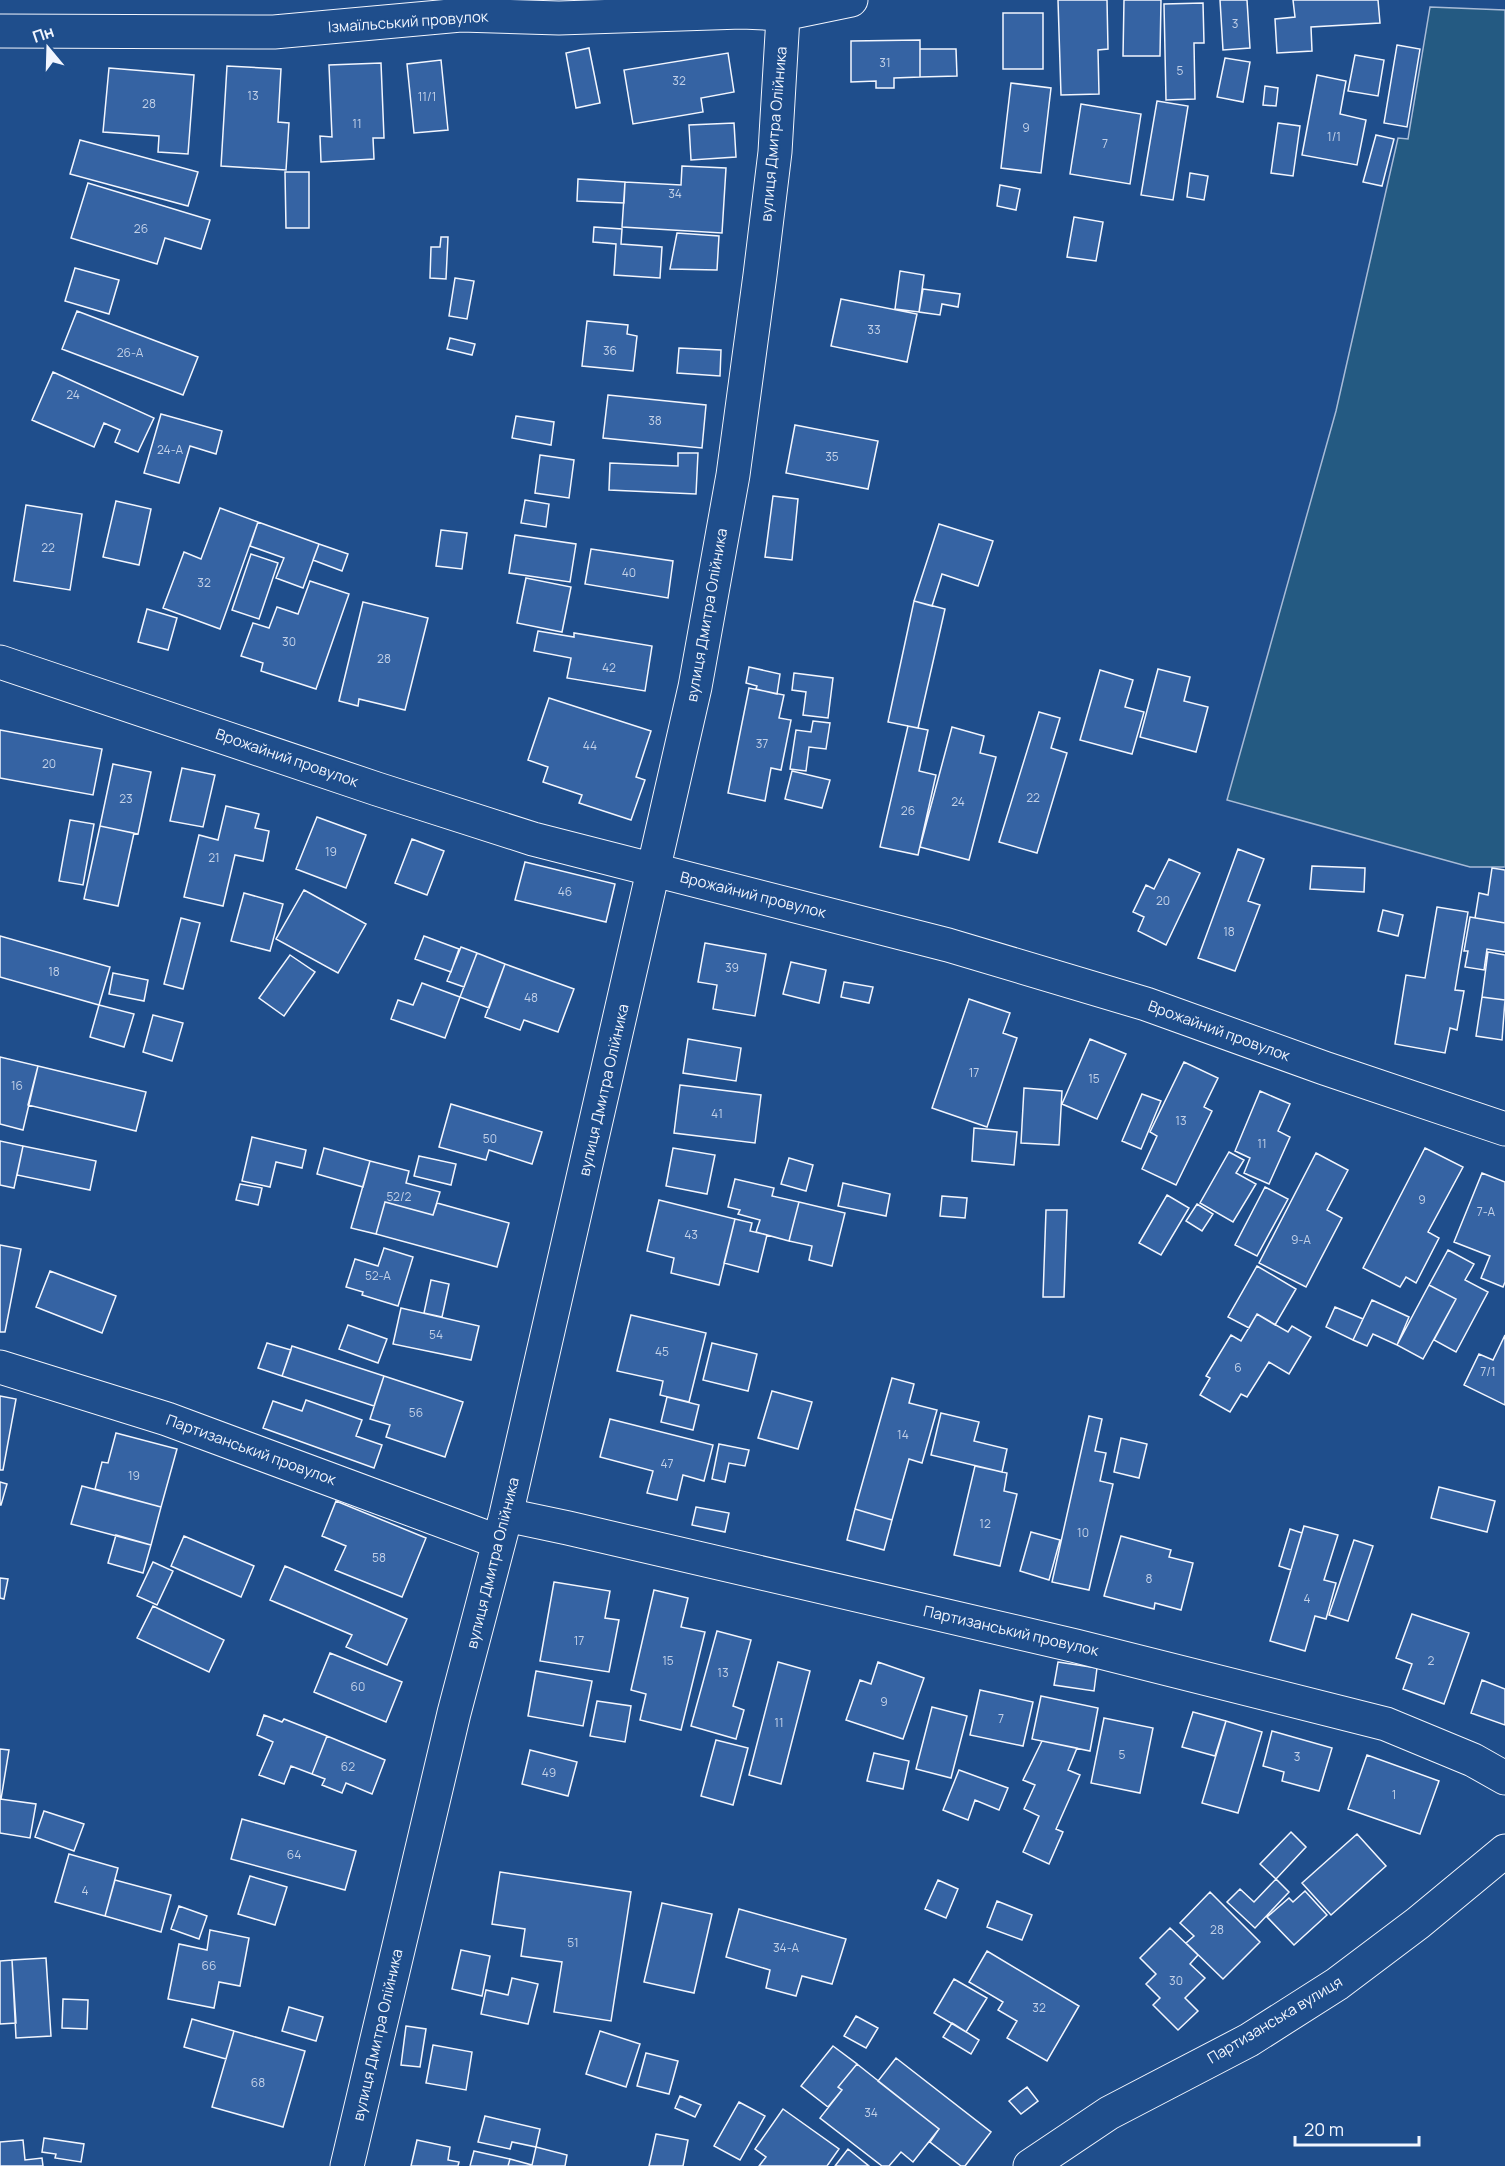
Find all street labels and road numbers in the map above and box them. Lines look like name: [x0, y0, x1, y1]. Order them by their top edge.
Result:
street label: Ізмаїльський провулок: [327, 5, 489, 38]
street label: вулиця Дмитра Олійника: [755, 45, 792, 222]
street label: вулиця Дмитра Олійника: [681, 527, 732, 703]
street label: Врожайний провулок: [213, 723, 362, 792]
street label: Врожайний провулок: [678, 866, 829, 923]
street label: Врожайний провулок: [1145, 995, 1294, 1066]
street label: вулиця Дмитра Олійника: [574, 1002, 634, 1178]
street label: Партизанський провулок: [163, 1409, 339, 1490]
street label: вулиця Дмитра Олійника: [461, 1475, 524, 1651]
street label: Партизанський провулок: [921, 1600, 1101, 1661]
street label: вулиця Дмитра Олійника: [348, 1947, 408, 2123]
street label: Партизанська вулиця: [1203, 1971, 1346, 2068]

